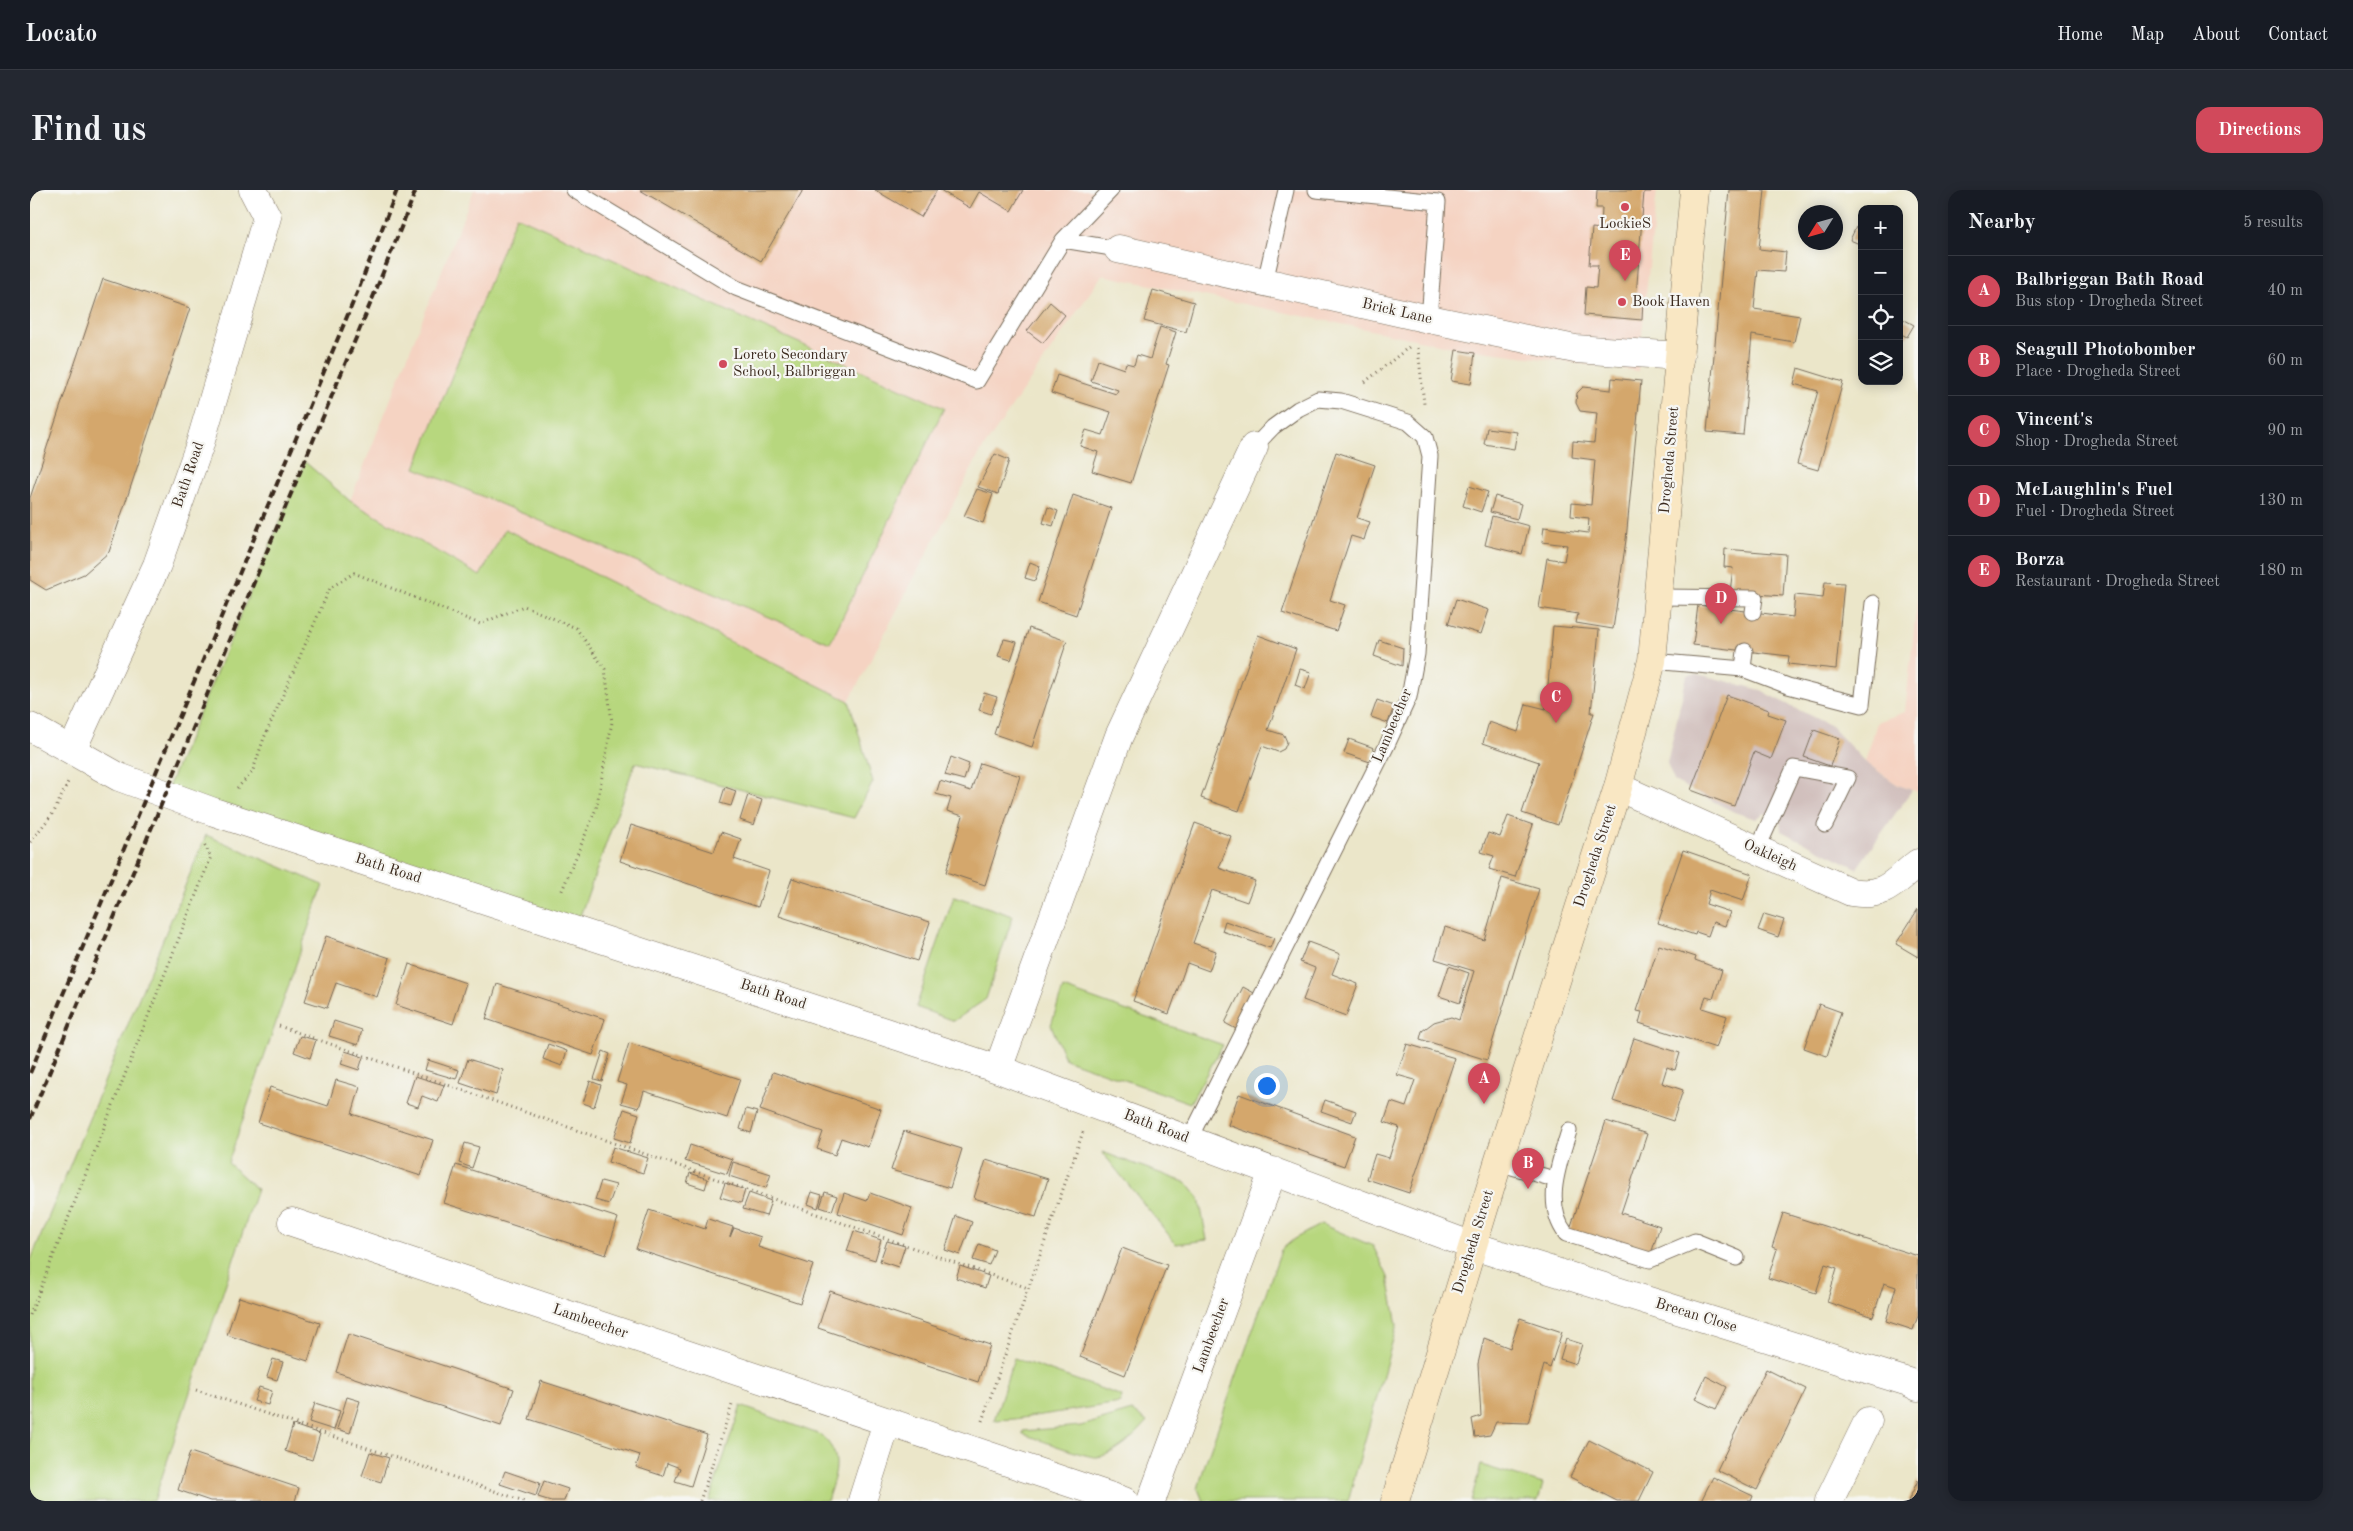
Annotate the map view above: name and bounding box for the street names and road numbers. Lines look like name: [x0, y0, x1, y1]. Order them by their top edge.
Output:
street label: Brick Lane: [1360, 297, 1434, 327]
street label: Drogheda Street: [1658, 406, 1682, 514]
street label: Bath Road: [171, 440, 207, 510]
street label: Lambeecher: [1371, 687, 1415, 765]
street label: Drogheda Street: [1572, 802, 1620, 910]
street label: Oakleigh: [1741, 838, 1799, 874]
street label: Bath Road: [353, 851, 423, 887]
street label: Bath Road: [738, 977, 808, 1013]
street label: Bath Road: [1121, 1108, 1191, 1146]
street label: Drogheda Street: [1451, 1188, 1497, 1296]
street label: Brecan Close: [1653, 1296, 1739, 1336]
street label: Lambeecher: [1192, 1297, 1232, 1375]
street label: Lambeecher: [550, 1302, 630, 1342]

